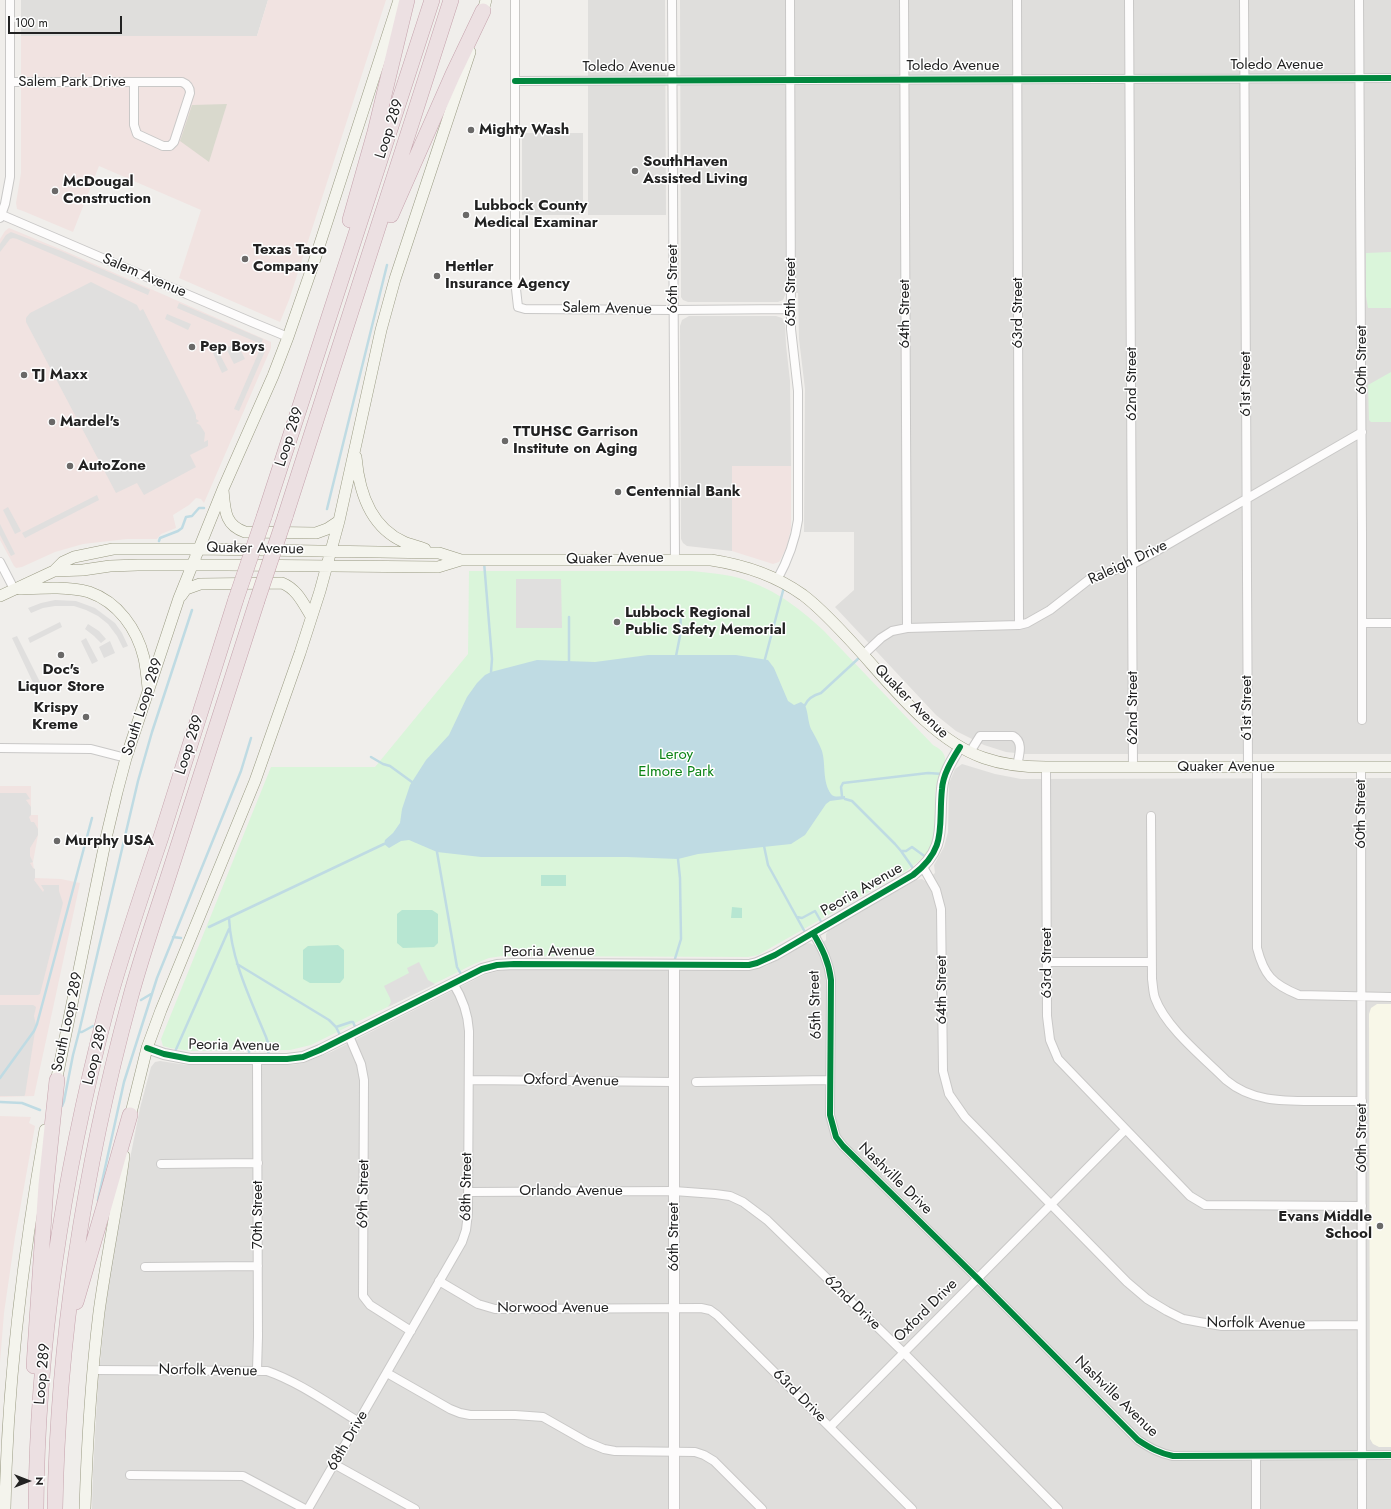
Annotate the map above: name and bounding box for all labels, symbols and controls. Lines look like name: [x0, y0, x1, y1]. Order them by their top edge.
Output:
scale bar: [10, 8, 124, 34]
text: 100 m: [15, 14, 48, 32]
street label: Toledo Avenue: [1231, 56, 1323, 74]
street label: Toledo Avenue: [907, 57, 999, 75]
street label: Toledo Avenue: [583, 58, 675, 76]
street label: Salem Park Drive: [18, 73, 126, 91]
street label: Loop 289: [372, 97, 408, 161]
place label: Mighty Wash: [479, 121, 569, 139]
marker: Mighty Wash: [466, 125, 476, 135]
place label: SouthHaven Assisted Living: [643, 153, 748, 188]
marker: SouthHaven Assisted Living: [630, 166, 640, 176]
place label: McDougal Construction: [63, 173, 151, 208]
marker: McDougal Construction: [50, 186, 60, 196]
place label: Lubbock County Medical Examinar: [474, 197, 598, 232]
marker: Lubbock County Medical Examinar: [461, 210, 471, 220]
place label: Texas Taco Company: [253, 241, 327, 276]
street label: 66th Street: [664, 244, 682, 314]
street label: Salem Avenue: [99, 250, 189, 302]
marker: Texas Taco Company: [240, 254, 250, 264]
place label: Hettler Insurance Agency: [445, 258, 570, 293]
street label: 65th Street: [782, 258, 800, 326]
marker: Hettler Insurance Agency: [432, 271, 442, 281]
street label: 63rd Street: [1009, 278, 1027, 348]
street label: 64th Street: [896, 279, 914, 349]
street label: Salem Avenue: [562, 299, 652, 319]
street label: 60th Street: [1353, 325, 1371, 395]
place label: Pep Boys: [200, 338, 264, 356]
marker: Pep Boys: [187, 342, 197, 352]
street label: 62nd Street: [1123, 347, 1141, 421]
street label: 61st Street: [1237, 351, 1255, 417]
place label: TJ Maxx: [32, 366, 88, 384]
marker: TJ Maxx: [19, 370, 29, 380]
street label: Loop 289: [272, 405, 308, 469]
place label: Mardel's: [60, 413, 119, 431]
marker: Mardel's: [47, 417, 57, 427]
place label: TTUHSC Garrison Institute on Aging: [513, 423, 638, 458]
marker: TTUHSC Garrison Institute on Aging: [500, 436, 510, 446]
place label: AutoZone: [78, 457, 146, 475]
marker: AutoZone: [65, 461, 75, 471]
place label: Centennial Bank: [626, 483, 740, 501]
marker: Centennial Bank: [613, 487, 623, 497]
street label: Raleigh Drive: [1086, 537, 1170, 589]
street label: Quaker Avenue: [206, 539, 304, 559]
street label: Quaker Avenue: [566, 549, 664, 569]
place label: Lubbock Regional Public Safety Memorial: [625, 604, 786, 639]
marker: Lubbock Regional Public Safety Memorial: [612, 617, 622, 627]
marker: Doc's Liquor Store: [56, 650, 66, 660]
street label: South Loop 289: [119, 656, 167, 758]
place label: Doc's Liquor Store: [18, 661, 104, 696]
street label: Quaker Avenue: [870, 661, 952, 743]
street label: 62nd Street: [1124, 671, 1142, 745]
street label: 61st Street: [1238, 675, 1256, 741]
place label: Krispy Kreme: [32, 699, 78, 734]
marker: Krispy Kreme: [81, 712, 91, 722]
street label: Loop 289: [172, 713, 208, 777]
park label: Leroy Elmore Park: [638, 746, 714, 781]
street label: Quaker Avenue: [1177, 758, 1275, 776]
street label: 60th Street: [1352, 779, 1370, 849]
place label: Murphy USA: [65, 832, 154, 850]
marker: Murphy USA: [52, 836, 62, 846]
street label: Peoria Avenue: [818, 859, 906, 921]
street label: 63rd Street: [1038, 928, 1056, 998]
street label: Peoria Avenue: [503, 942, 595, 962]
street label: 64th Street: [933, 955, 951, 1025]
street label: South Loop 289: [49, 970, 87, 1074]
street label: 65th Street: [806, 970, 826, 1040]
street label: Loop 289: [80, 1023, 112, 1087]
street label: Peoria Avenue: [188, 1036, 280, 1056]
street label: Oxford Avenue: [523, 1071, 619, 1091]
street label: 60th Street: [1353, 1103, 1371, 1173]
street label: Nashville Drive: [854, 1139, 936, 1219]
street label: 68th Street: [457, 1153, 477, 1221]
street label: 69th Street: [354, 1159, 374, 1229]
street label: 70th Street: [249, 1181, 267, 1249]
street label: Orlando Avenue: [519, 1182, 623, 1200]
street label: 66th Street: [665, 1202, 683, 1272]
place label: Evans Middle School: [1278, 1208, 1372, 1243]
marker: Evans Middle School: [1375, 1221, 1385, 1231]
street label: 62nd Drive: [820, 1272, 884, 1334]
street label: Oxford Drive: [891, 1276, 961, 1346]
street label: Norwood Avenue: [497, 1299, 609, 1317]
street label: Norfolk Avenue: [1206, 1314, 1306, 1334]
street label: Loop 289: [31, 1343, 55, 1405]
street label: Nashville Avenue: [1071, 1353, 1161, 1441]
street label: Norfolk Avenue: [158, 1361, 258, 1381]
street label: 63rd Drive: [768, 1365, 830, 1427]
street label: 68th Drive: [324, 1408, 372, 1474]
north arrow: [8, 1461, 48, 1501]
text: N: [32, 1477, 48, 1485]

